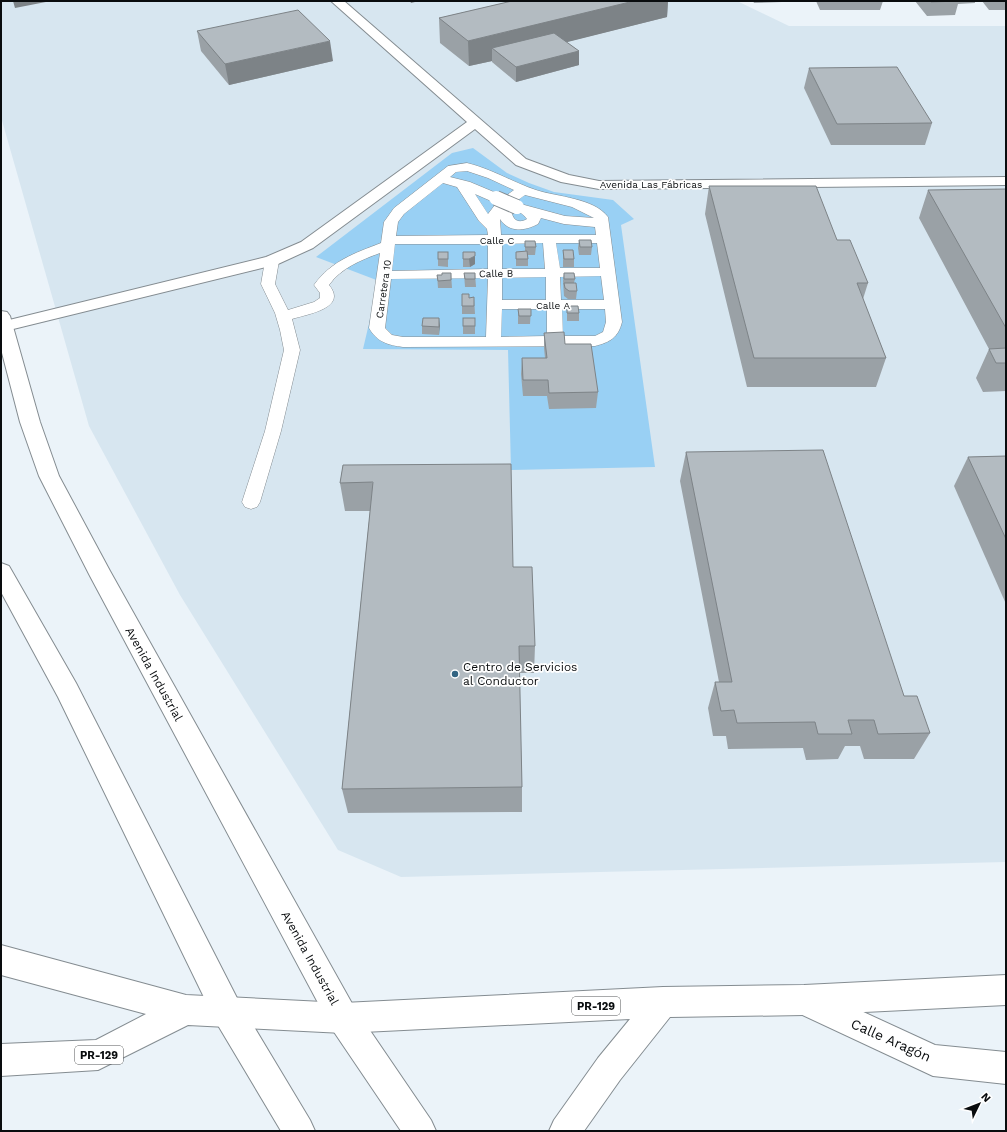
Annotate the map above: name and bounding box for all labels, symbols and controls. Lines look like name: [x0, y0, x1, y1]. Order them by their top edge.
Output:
street label: Avenida Las Fábricas: [600, 179, 702, 190]
street label: Calle C: [480, 235, 514, 246]
street label: Carretera 10: [374, 259, 393, 319]
street label: Calle B: [479, 268, 513, 279]
street label: Calle A: [536, 300, 570, 311]
street label: Avenida Industrial: [122, 625, 186, 724]
place label: Centro de Servicios al Conductor: [463, 660, 577, 688]
marker: Centro de Servicios al Conductor: [450, 669, 460, 679]
street label: Avenida Industrial: [278, 909, 342, 1008]
road number: PR-129: [572, 997, 620, 1015]
street label: Calle Aragón: [849, 1015, 933, 1065]
road number: PR-129: [75, 1046, 123, 1064]
north arrow: [959, 1084, 999, 1124]
text: N: [978, 1090, 993, 1105]

